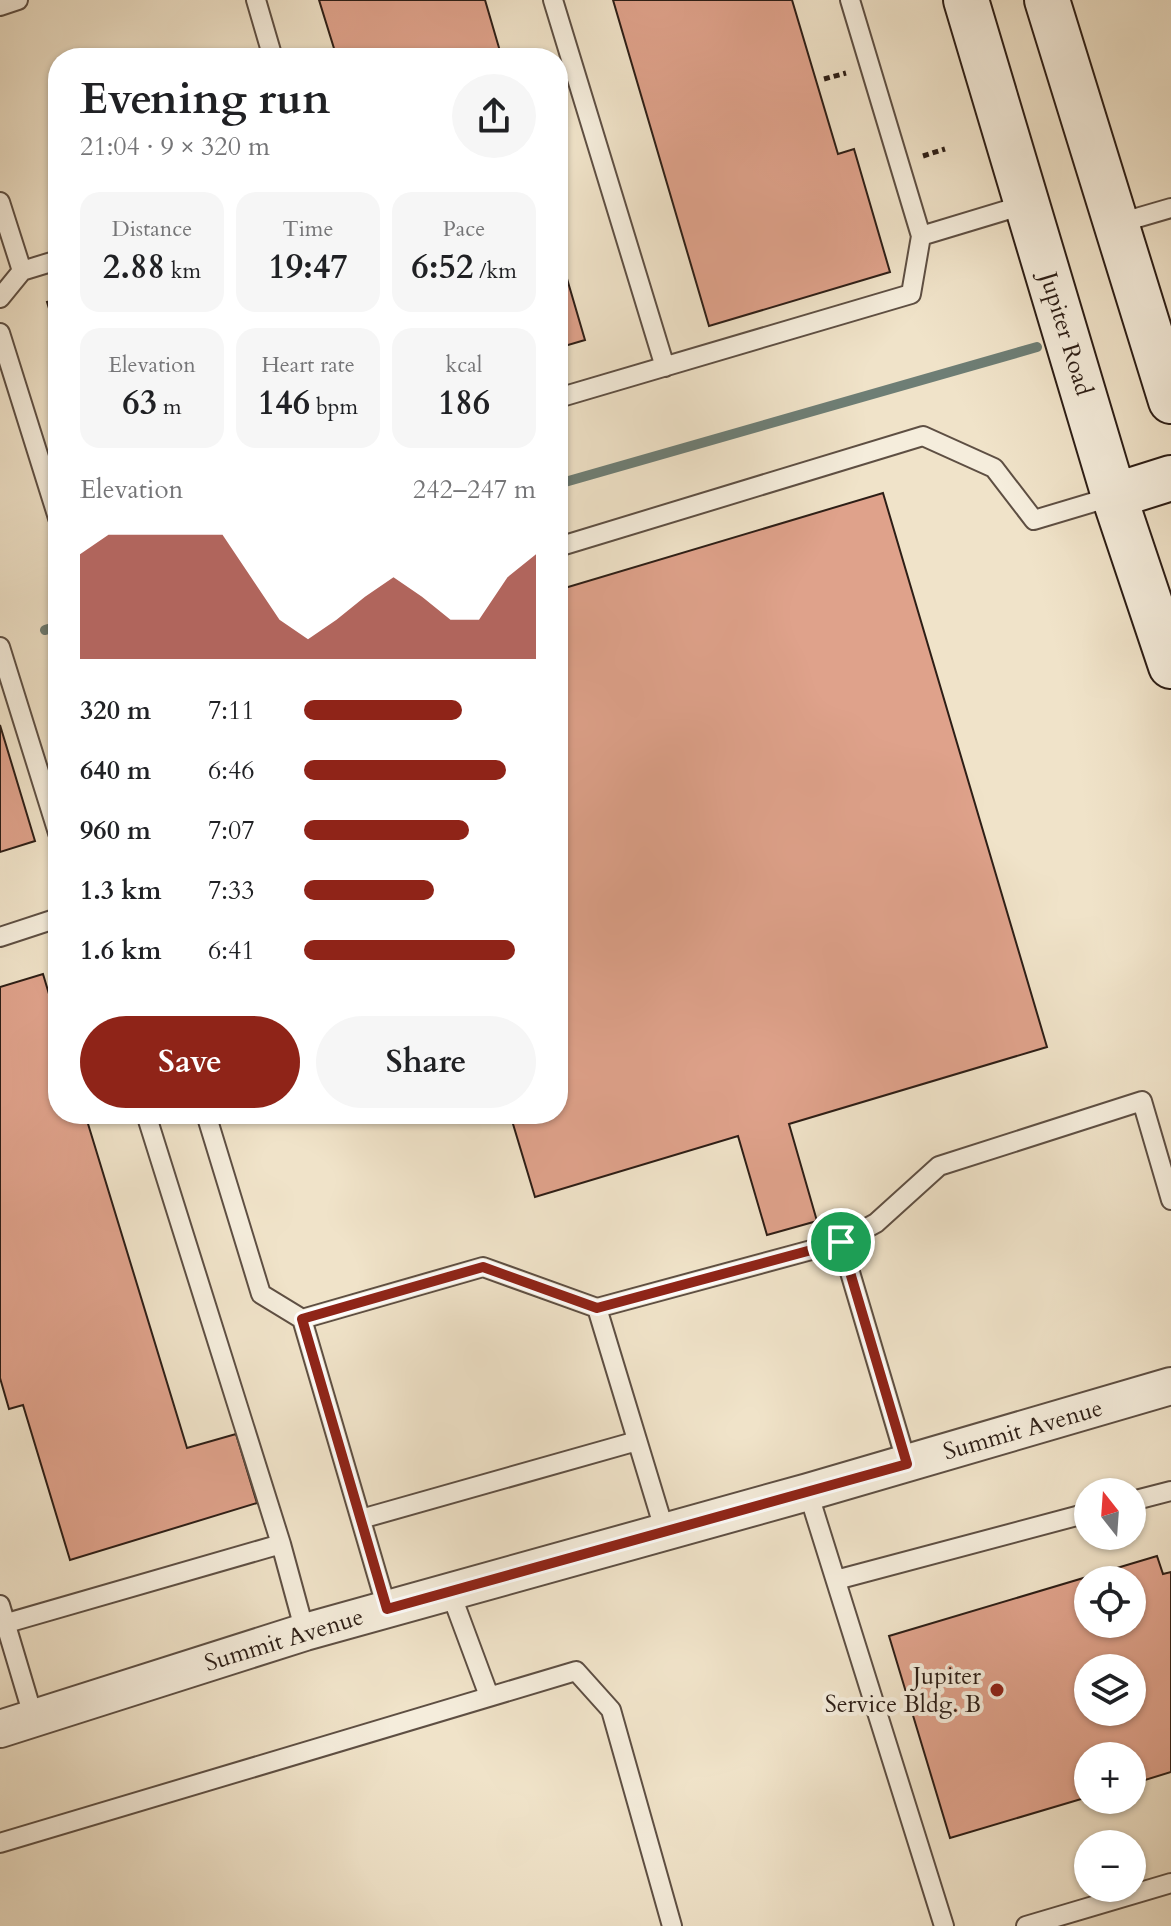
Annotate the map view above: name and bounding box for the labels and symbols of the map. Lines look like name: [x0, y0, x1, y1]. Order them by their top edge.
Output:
street label: Jupiter Road: [1031, 265, 1100, 400]
pin: [807, 1208, 875, 1276]
street label: Summit Avenue: [939, 1391, 1107, 1469]
north arrow: [1074, 1478, 1146, 1550]
street label: Summit Avenue: [201, 1600, 367, 1680]
place label: Jupiter Service Bldg. B: [825, 1660, 981, 1721]
marker: Jupiter Service Bldg. B: [988, 1681, 1006, 1699]

